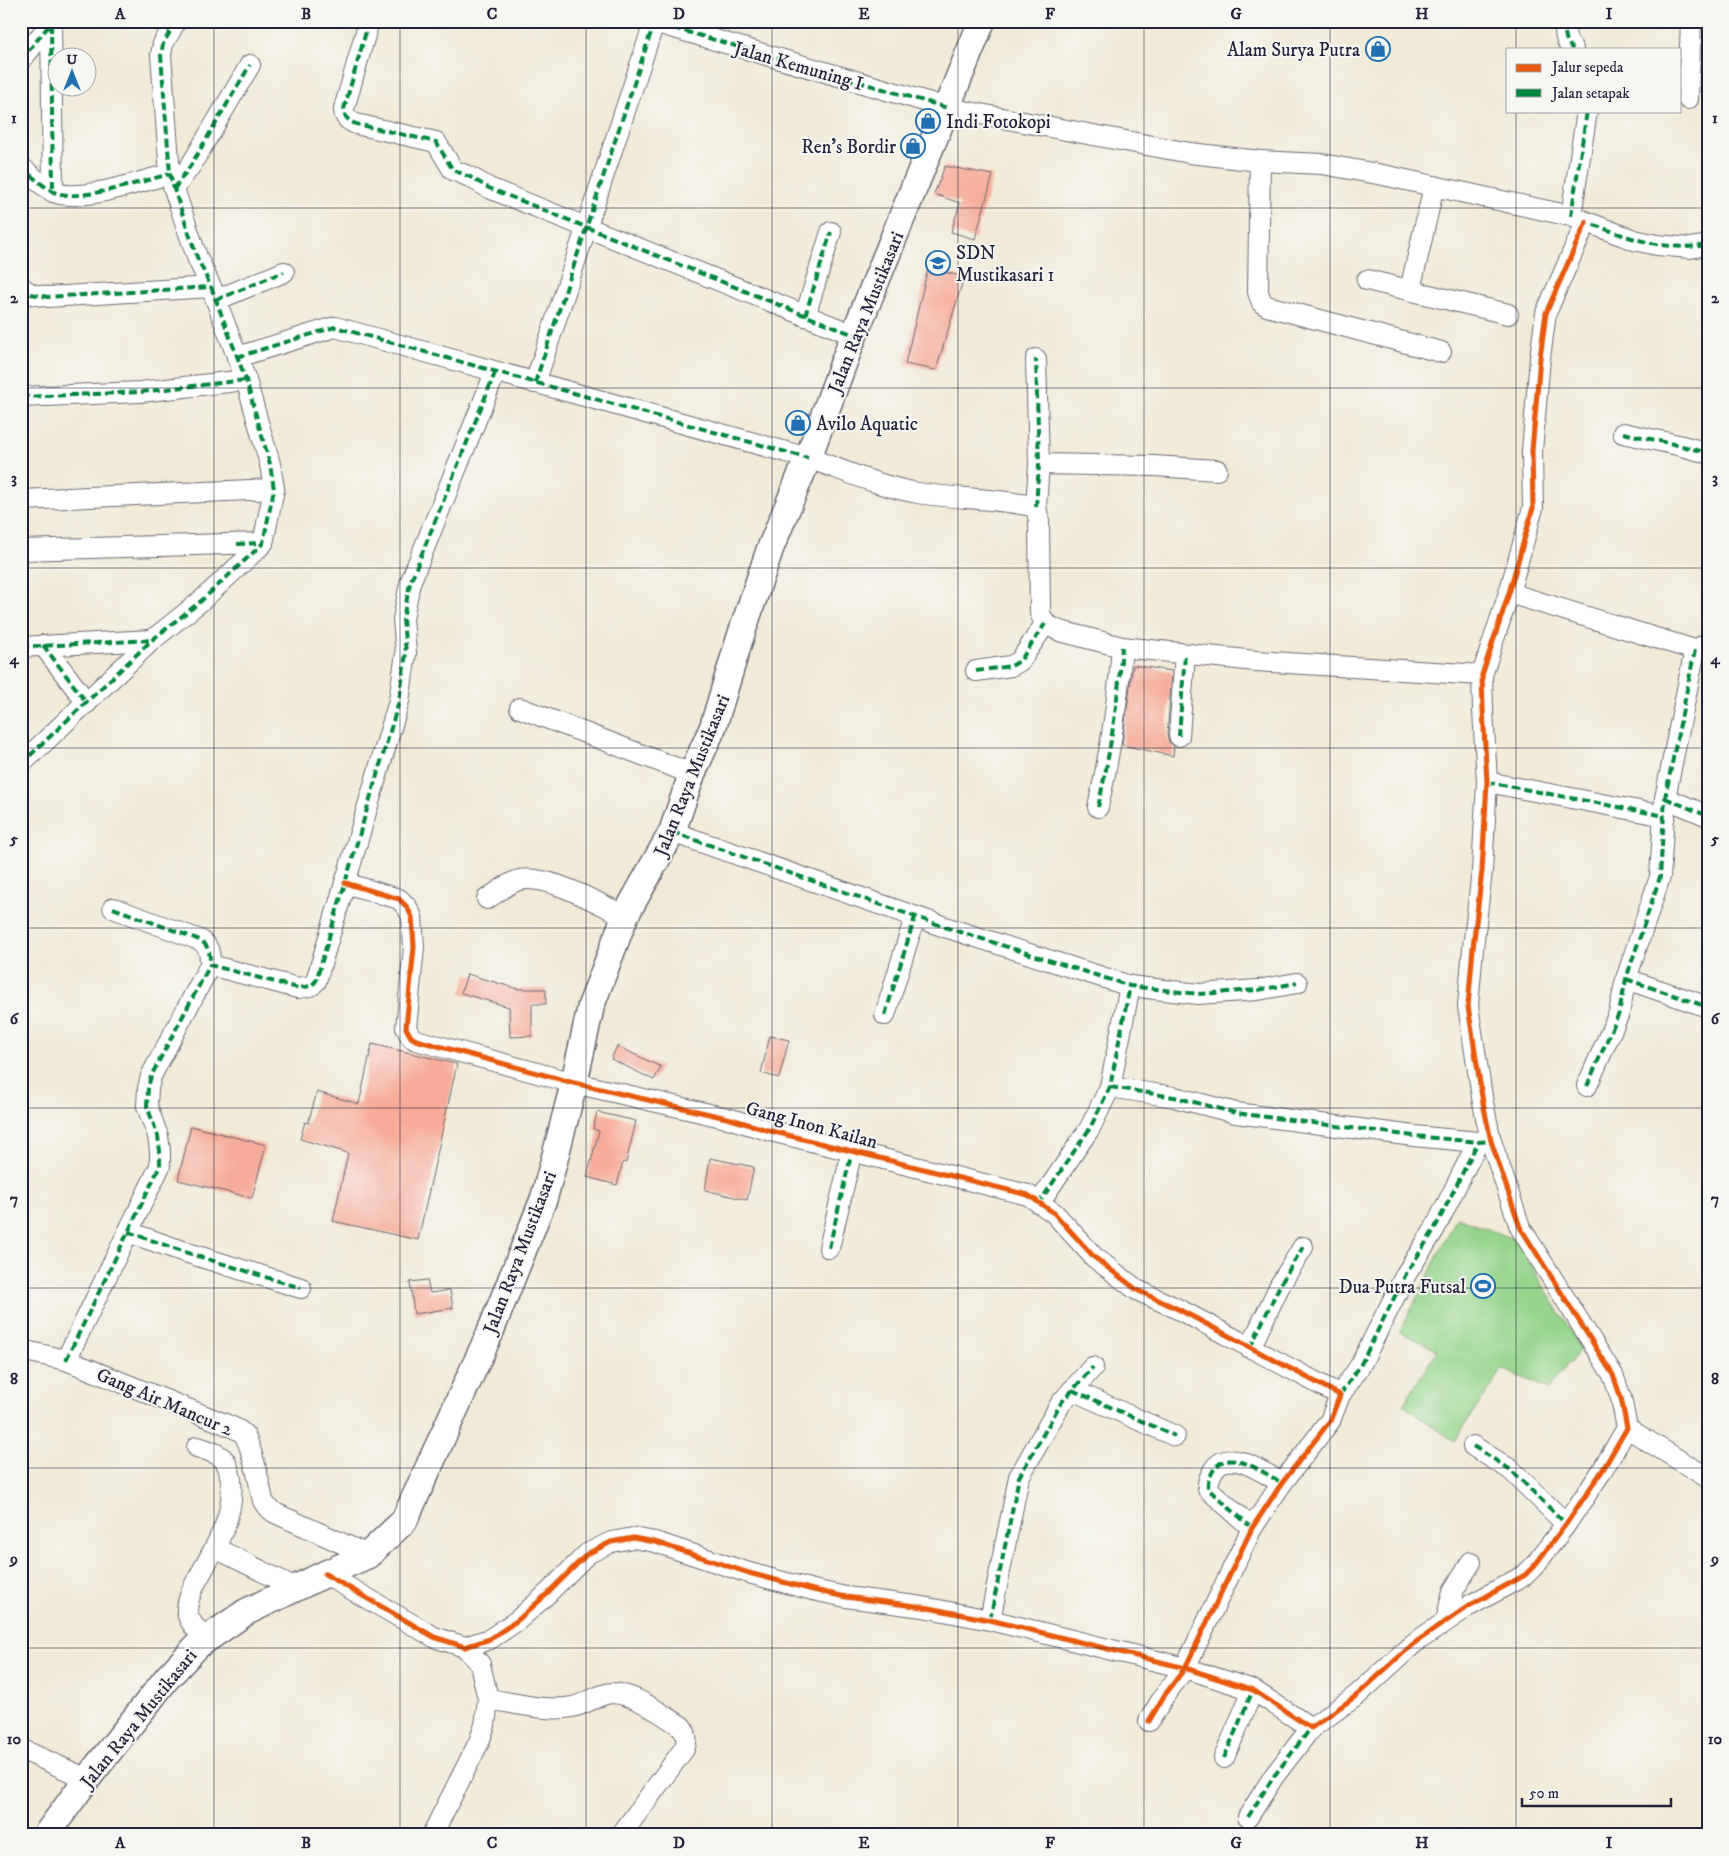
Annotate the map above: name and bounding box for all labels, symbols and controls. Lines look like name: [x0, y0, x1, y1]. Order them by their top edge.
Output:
text: A: [114, 4, 126, 24]
text: B: [301, 4, 311, 24]
text: C: [487, 4, 497, 24]
text: D: [673, 4, 685, 24]
text: E: [858, 4, 870, 24]
text: F: [1045, 4, 1055, 24]
text: G: [1230, 4, 1242, 24]
text: H: [1415, 4, 1429, 24]
text: I: [1606, 4, 1613, 24]
street label: Jalan Kemuning I: [729, 36, 866, 96]
shop icon: Alam Surya Putra: [1365, 36, 1391, 62]
place label: Alam Surya Putra: [1227, 39, 1360, 62]
north arrow: [48, 48, 98, 98]
legend: [1506, 48, 1682, 112]
text: U: [67, 51, 78, 69]
text: Jalur sepeda: [1550, 58, 1624, 77]
text: Jalan setapak: [1550, 84, 1630, 103]
text: 1: [11, 108, 17, 128]
shop icon: Indi Fotokopi: [915, 108, 941, 134]
text: 1: [1712, 108, 1718, 128]
place label: Indi Fotokopi: [946, 111, 1051, 134]
shop icon: Ren's Bordir: [900, 133, 926, 159]
place label: Ren's Bordir: [801, 136, 896, 159]
street label: Jalan Raya Mustikasari: [823, 228, 909, 399]
place label: SDN Mustikasari 1: [956, 242, 1055, 287]
school or university icon: SDN Mustikasari 1: [925, 250, 951, 276]
text: 2: [10, 288, 19, 308]
text: 2: [1711, 288, 1720, 308]
shop icon: Avilo Aquatic: [785, 410, 811, 436]
place label: Avilo Aquatic: [816, 413, 918, 437]
text: 3: [11, 468, 17, 488]
text: 3: [1712, 468, 1718, 488]
text: 4: [8, 649, 19, 669]
text: 4: [1709, 649, 1720, 669]
street label: Jalan Raya Mustikasari: [649, 691, 735, 862]
text: 5: [9, 829, 18, 849]
text: 5: [1710, 829, 1719, 849]
text: 6: [10, 1009, 20, 1029]
text: 6: [1711, 1009, 1721, 1029]
street label: Gang Inon Kailan: [743, 1097, 880, 1154]
street label: Jalan Raya Mustikasari: [478, 1168, 562, 1339]
text: 7: [10, 1189, 18, 1209]
text: 7: [1711, 1189, 1719, 1209]
sports icon: Dua Putra Futsal: [1470, 1273, 1496, 1299]
place label: Dua Putra Futsal: [1339, 1276, 1466, 1299]
street label: Gang Air Mancur 2: [93, 1363, 237, 1442]
text: 8: [10, 1369, 18, 1389]
text: 8: [1711, 1369, 1719, 1389]
text: 9: [9, 1549, 18, 1569]
text: 9: [1710, 1549, 1719, 1569]
street label: Jalan Raya Mustikasari: [75, 1645, 202, 1795]
text: 10: [7, 1729, 22, 1749]
text: 10: [1708, 1729, 1723, 1749]
scale bar: [1522, 1776, 1670, 1808]
text: 50 m: [1529, 1784, 1559, 1803]
text: A: [114, 1833, 126, 1853]
text: B: [301, 1833, 311, 1853]
text: C: [487, 1833, 497, 1853]
text: D: [673, 1833, 685, 1853]
text: E: [858, 1833, 870, 1853]
text: F: [1045, 1833, 1055, 1853]
text: G: [1230, 1833, 1242, 1853]
text: H: [1415, 1833, 1429, 1853]
text: I: [1606, 1833, 1613, 1853]

